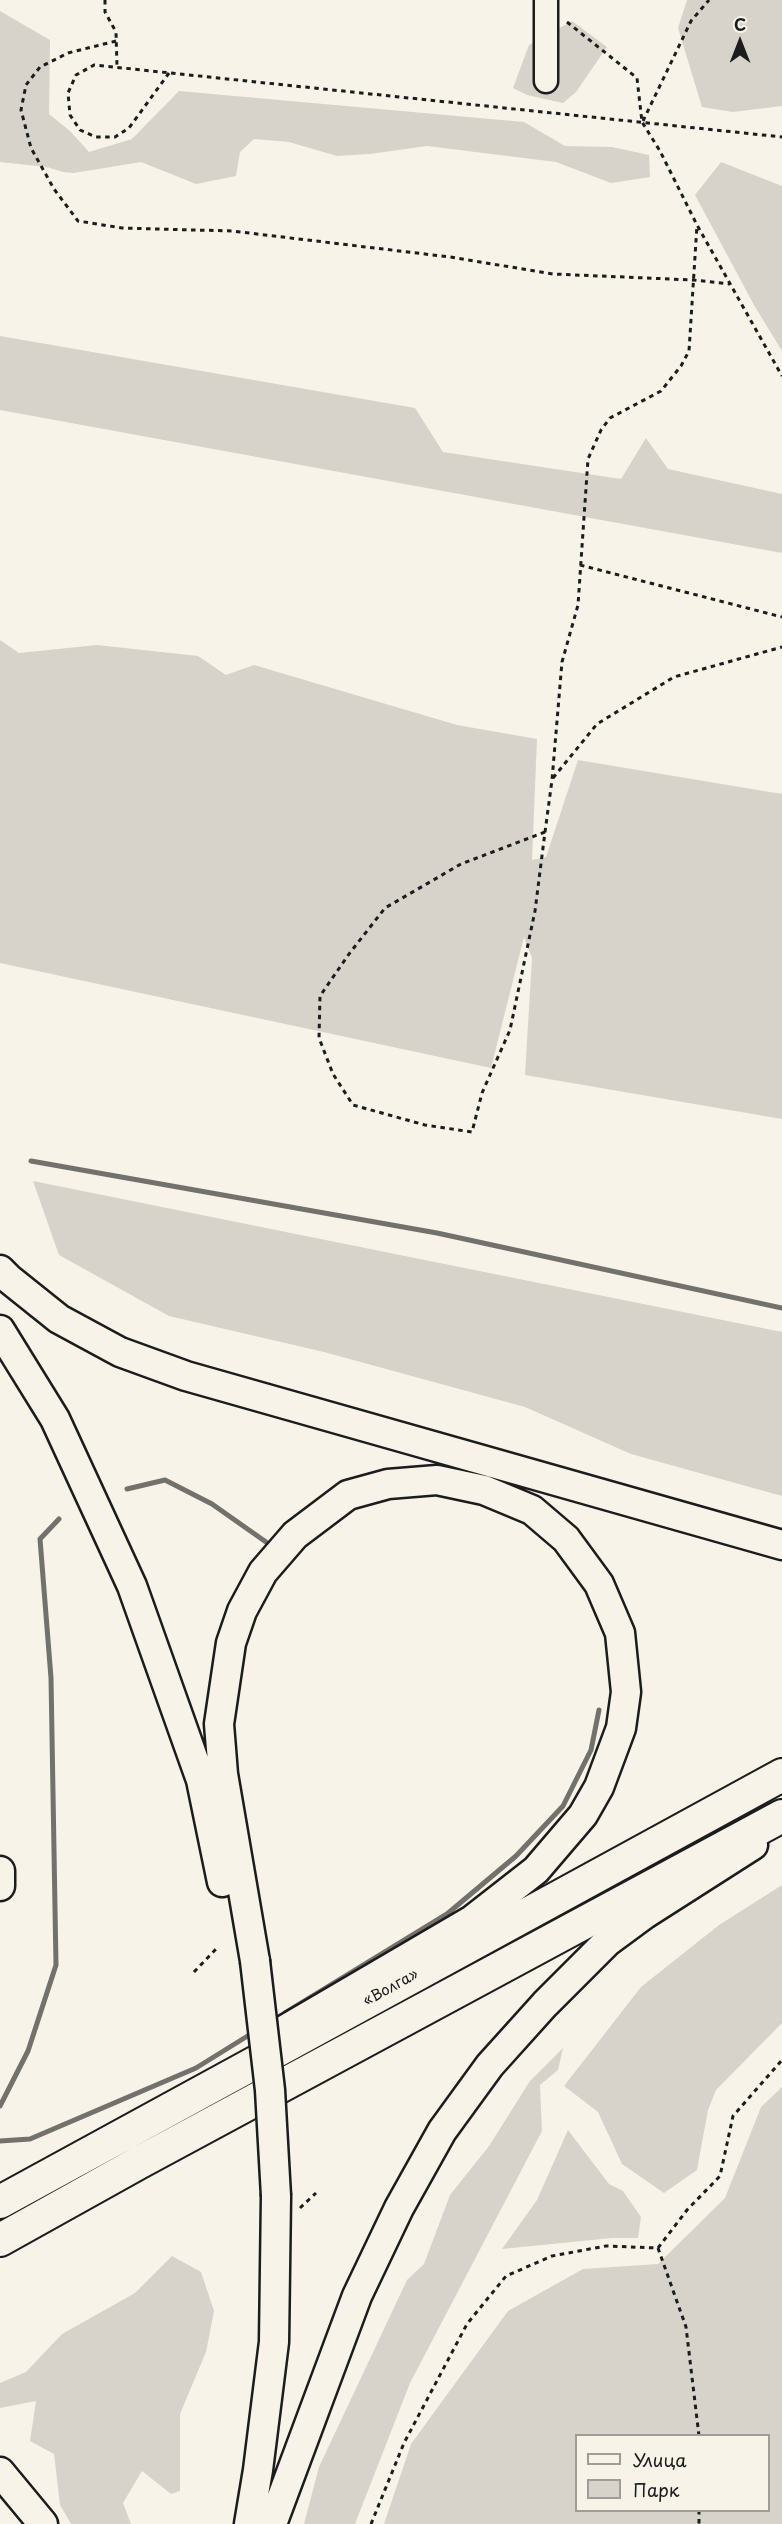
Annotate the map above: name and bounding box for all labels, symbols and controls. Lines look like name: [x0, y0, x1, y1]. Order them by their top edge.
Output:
north arrow: [710, 12, 770, 72]
text: С: [734, 12, 746, 36]
street label: «Волга»: [360, 1966, 422, 2010]
legend: [575, 2434, 770, 2512]
text: Улица: [633, 2446, 687, 2473]
text: Парк: [633, 2476, 679, 2503]

